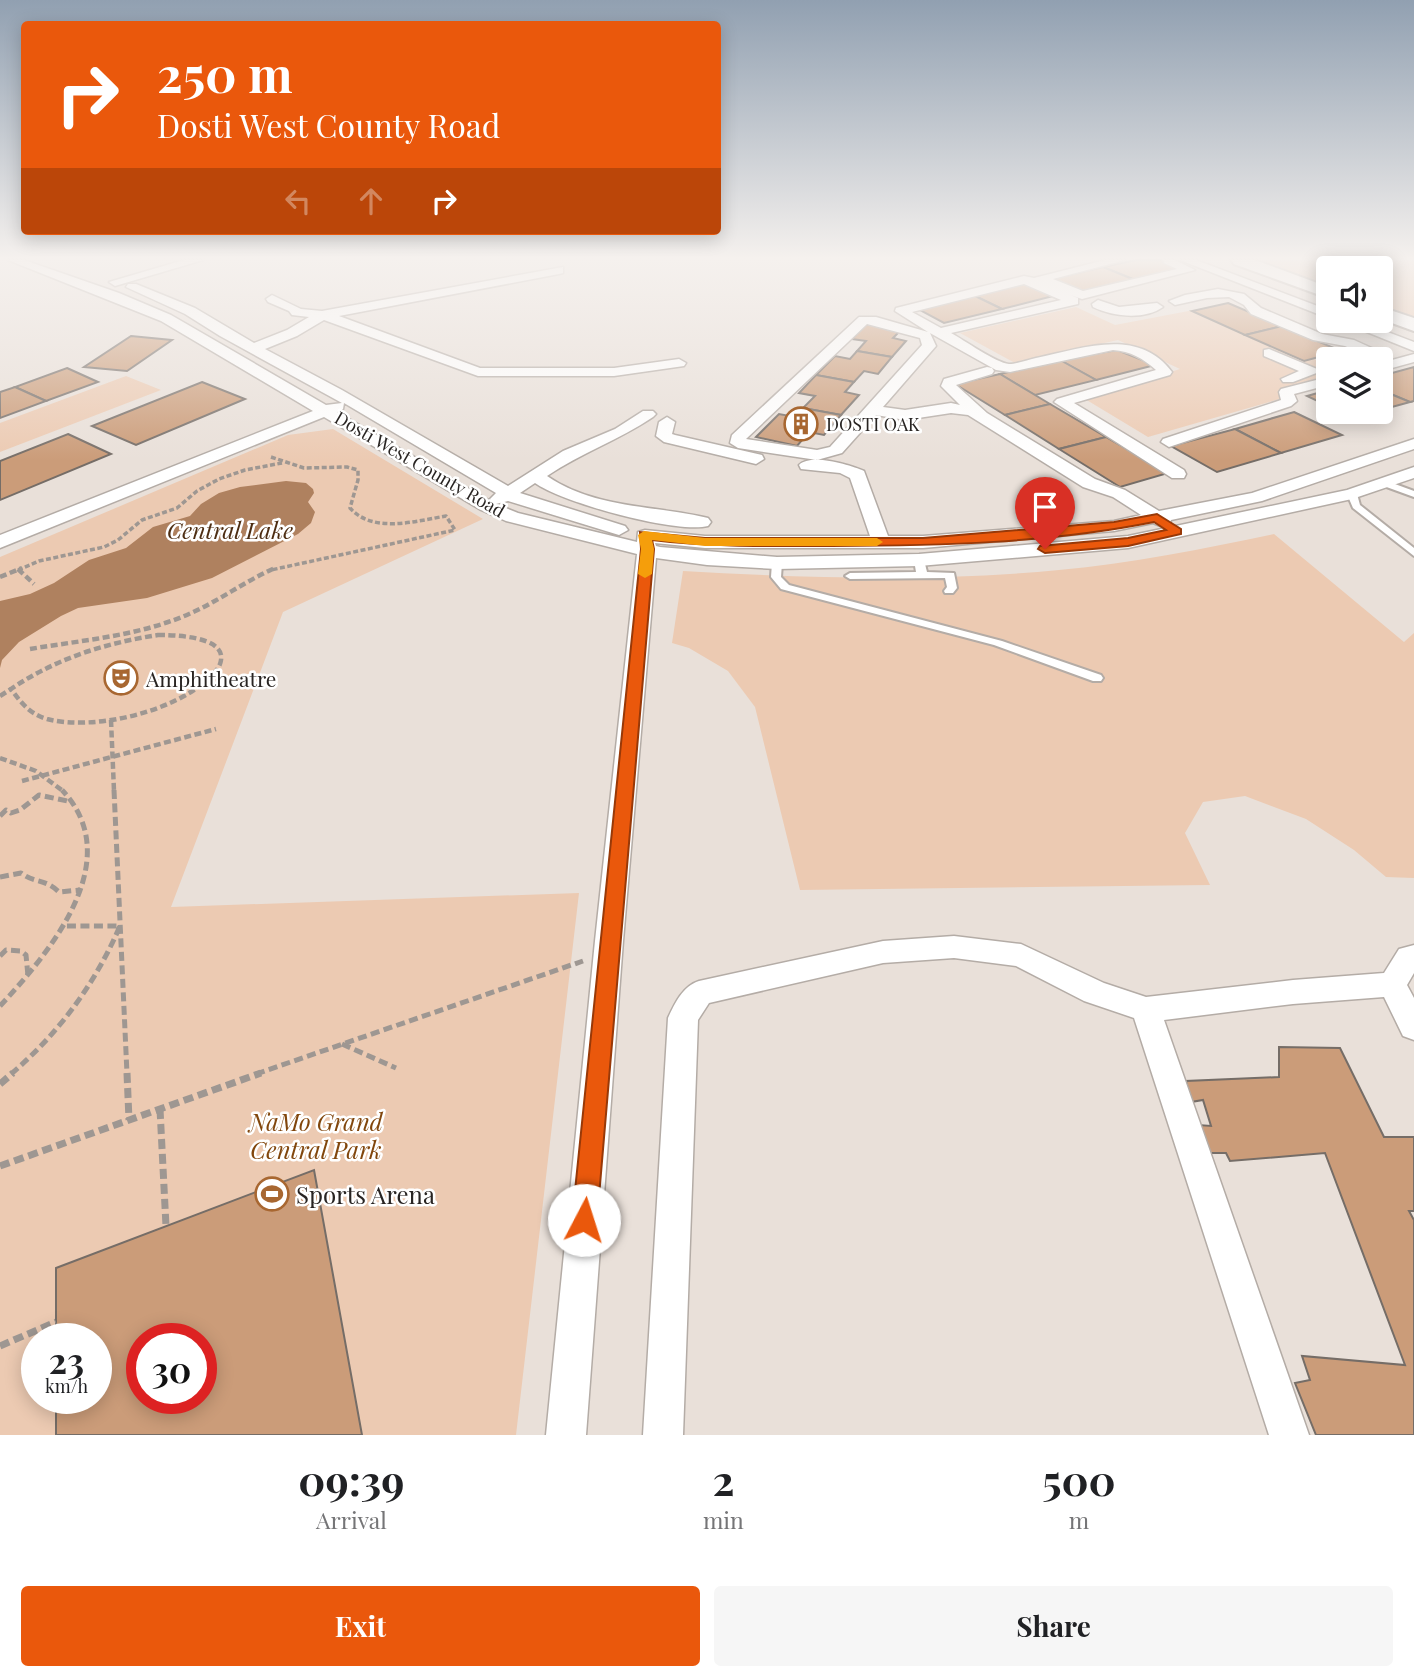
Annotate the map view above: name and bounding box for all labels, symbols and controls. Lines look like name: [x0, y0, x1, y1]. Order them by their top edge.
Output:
text: 250 m: [157, 40, 293, 105]
icon: right: [42, 49, 133, 140]
text: Dosti West County Road: [157, 103, 500, 146]
icon: left: [279, 182, 317, 220]
icon: ahead: [352, 182, 390, 220]
icon: right: [425, 182, 463, 220]
map controls: [1316, 256, 1393, 424]
button: sound: [1316, 256, 1393, 333]
button: layers: [1316, 347, 1393, 424]
street label: Dosti West County Road: [330, 405, 510, 523]
building icon: DOSTI OAK: [782, 405, 820, 443]
place label: DOSTI OAK: [826, 412, 920, 436]
pin: [1015, 477, 1075, 549]
icon: arrive: [1026, 488, 1064, 526]
water label: Central Lake: [167, 514, 293, 545]
theatre icon: Amphitheatre: [102, 659, 140, 697]
place label: Amphitheatre: [145, 664, 276, 692]
park label: NaMo Grand Central Park: [247, 1105, 384, 1165]
sports icon: Sports Arena: [253, 1175, 291, 1213]
place label: Sports Arena: [296, 1178, 435, 1210]
position arrow: [547, 1183, 621, 1257]
speed limit sign: 30: [126, 1323, 217, 1414]
text: 23: [49, 1336, 84, 1383]
text: km/h: [45, 1374, 88, 1398]
text: 09:39: [298, 1451, 405, 1507]
text: 2: [712, 1451, 734, 1507]
text: 500: [1042, 1451, 1116, 1507]
text: Arrival: [316, 1504, 387, 1535]
text: min: [703, 1504, 744, 1535]
text: m: [1069, 1504, 1089, 1535]
button: Exit: [21, 1586, 700, 1666]
button: Share: [714, 1586, 1393, 1666]

